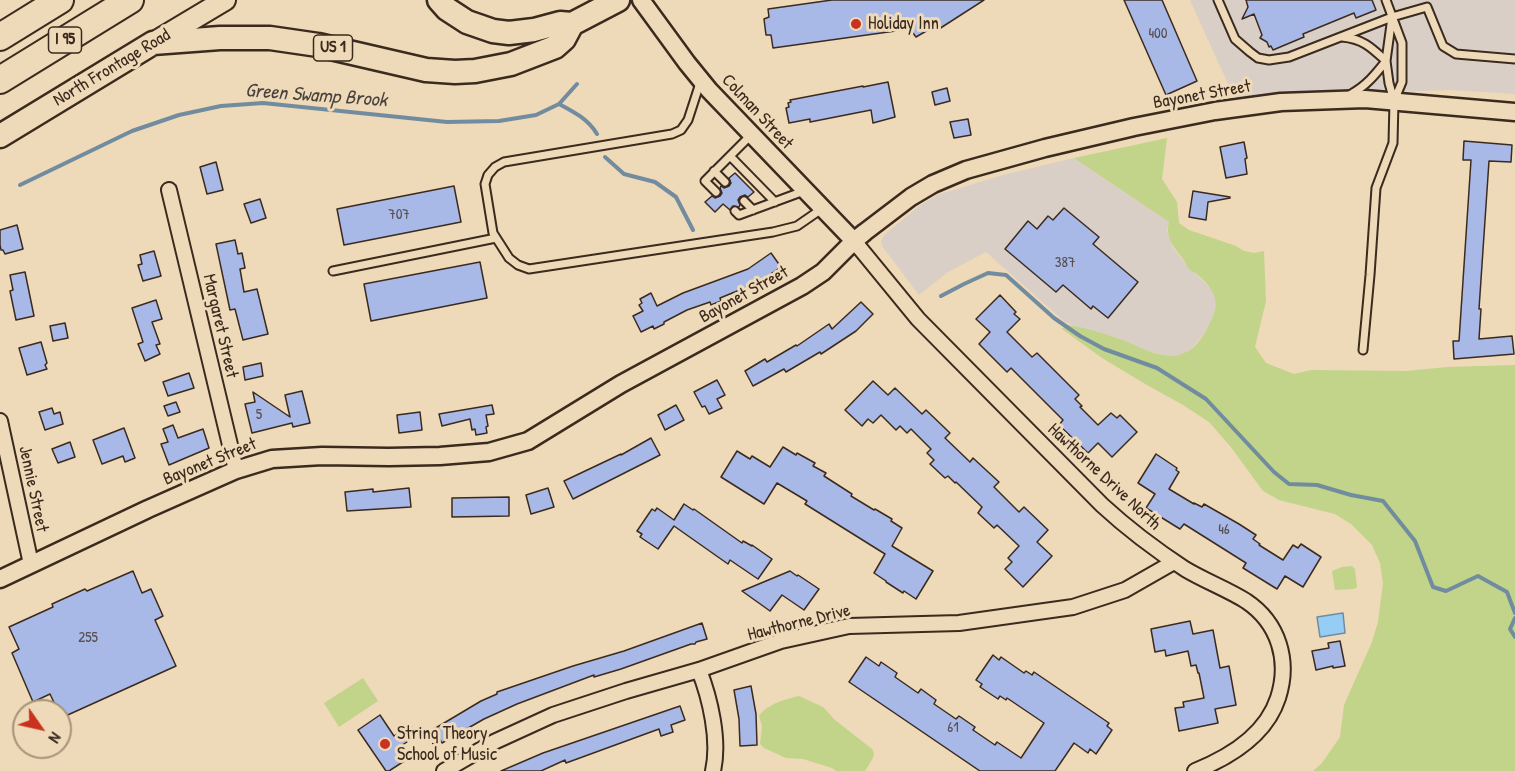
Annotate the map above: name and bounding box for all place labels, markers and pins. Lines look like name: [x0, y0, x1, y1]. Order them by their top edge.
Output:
place label: Holiday Inn: [868, 13, 939, 35]
marker: Holiday Inn: [849, 17, 863, 31]
place label: String Theory School of Music: [397, 723, 497, 766]
marker: String Theory School of Music: [378, 737, 392, 751]

